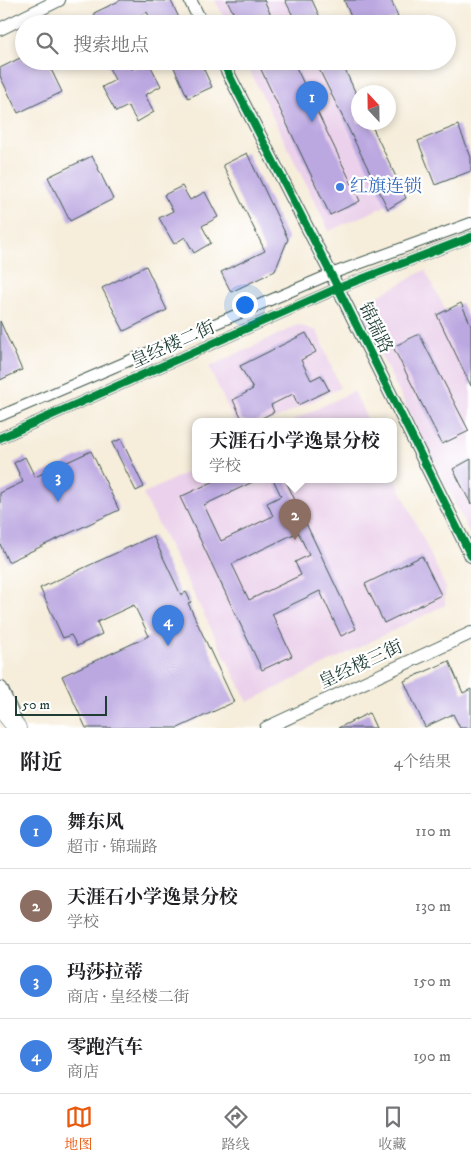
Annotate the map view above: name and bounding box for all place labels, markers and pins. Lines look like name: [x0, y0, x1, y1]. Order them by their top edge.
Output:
pin: 1: [296, 81, 328, 122]
place label: 红旗连锁: [350, 176, 422, 198]
marker: 红旗连锁: [334, 181, 346, 193]
pin: 3: [42, 461, 74, 502]
pin: 2: [279, 499, 311, 540]
pin: 4: [152, 605, 184, 646]

